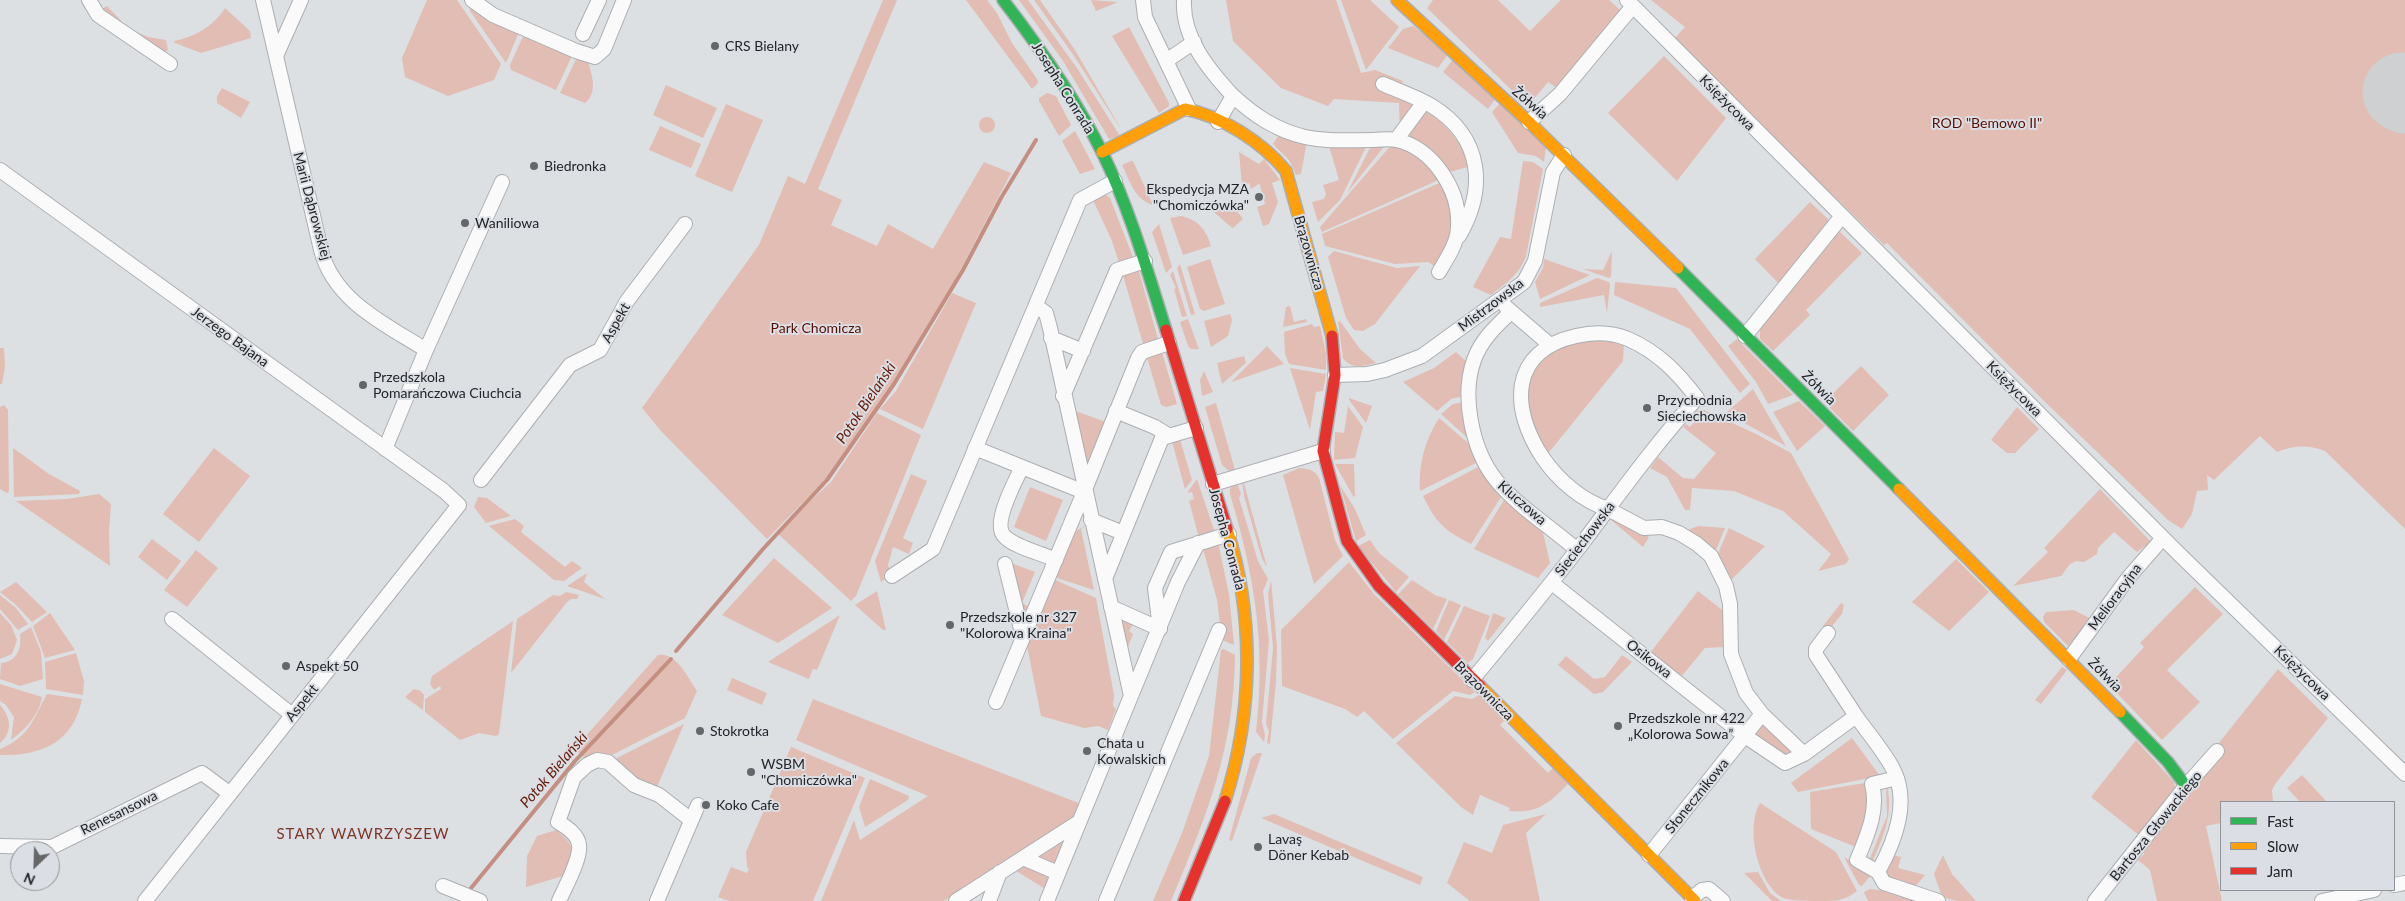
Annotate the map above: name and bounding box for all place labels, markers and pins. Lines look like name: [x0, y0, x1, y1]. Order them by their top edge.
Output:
place label: CRS Bielany: [725, 38, 799, 54]
marker: CRS Bielany: [709, 40, 721, 52]
place label: Biedronka: [544, 158, 606, 174]
marker: Biedronka: [528, 160, 540, 172]
place label: Ekspedycja MZA "Chomiczówka": [1146, 181, 1249, 213]
marker: Ekspedycja MZA "Chomiczówka": [1253, 191, 1265, 203]
place label: Waniliowa: [475, 215, 539, 231]
marker: Waniliowa: [459, 217, 471, 229]
place label: Przedszkola Pomarańczowa Ciuchcia: [373, 369, 521, 402]
marker: Przedszkola Pomarańczowa Ciuchcia: [357, 379, 369, 391]
place label: Przychodnia Sieciechowska: [1657, 392, 1746, 424]
marker: Przychodnia Sieciechowska: [1641, 402, 1653, 414]
place label: Przedszkole nr 327 "Kolorowa Kraina": [960, 609, 1077, 642]
marker: Przedszkole nr 327 "Kolorowa Kraina": [944, 619, 956, 631]
place label: Aspekt 50: [296, 658, 359, 674]
marker: Aspekt 50: [280, 660, 292, 672]
place label: Przedszkole nr 422 „Kolorowa Sowa”: [1628, 710, 1745, 742]
marker: Przedszkole nr 422 „Kolorowa Sowa”: [1612, 720, 1624, 732]
place label: Stokrotka: [710, 723, 769, 739]
marker: Stokrotka: [694, 725, 706, 737]
place label: Chata u Kowalskich: [1097, 735, 1166, 768]
marker: Chata u Kowalskich: [1081, 745, 1093, 757]
place label: WSBM "Chomiczówka": [761, 756, 857, 789]
marker: WSBM "Chomiczówka": [745, 766, 757, 778]
place label: Koko Cafe: [716, 797, 779, 813]
marker: Koko Cafe: [700, 799, 712, 811]
place label: Lavaş Döner Kebab: [1268, 831, 1349, 864]
marker: Lavaş Döner Kebab: [1252, 841, 1264, 853]

